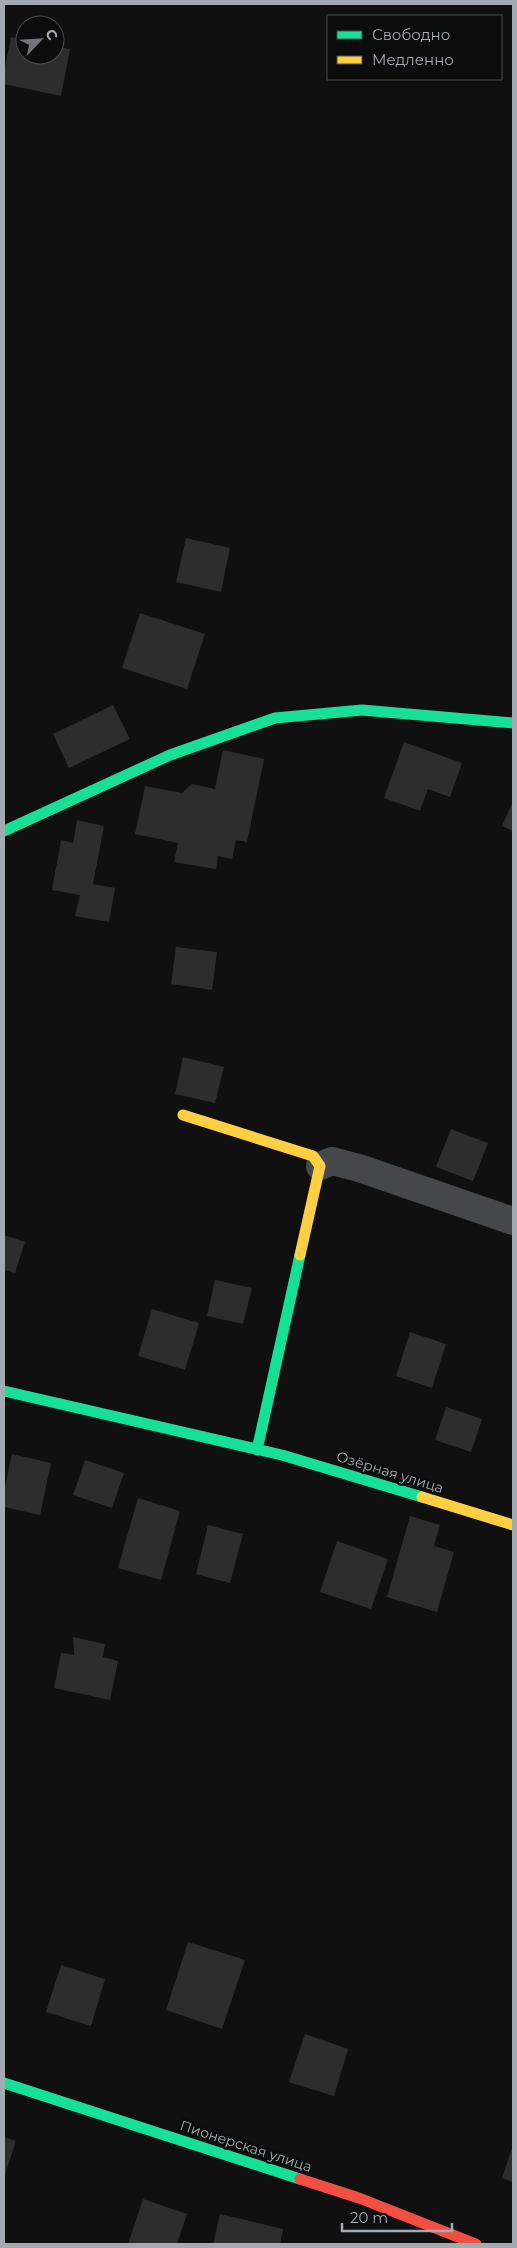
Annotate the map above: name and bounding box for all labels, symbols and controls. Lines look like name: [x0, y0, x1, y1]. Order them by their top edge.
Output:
north arrow: [15, 15, 65, 65]
legend: [327, 15, 502, 80]
text: Свободно: [372, 25, 450, 44]
text: С: [41, 26, 62, 43]
text: Медленно: [372, 50, 454, 69]
street label: Озёрная улица: [334, 1447, 446, 1497]
street label: Пионерская улица: [178, 2116, 314, 2176]
scale bar: [342, 2200, 452, 2232]
text: 20 m: [350, 2208, 388, 2227]

